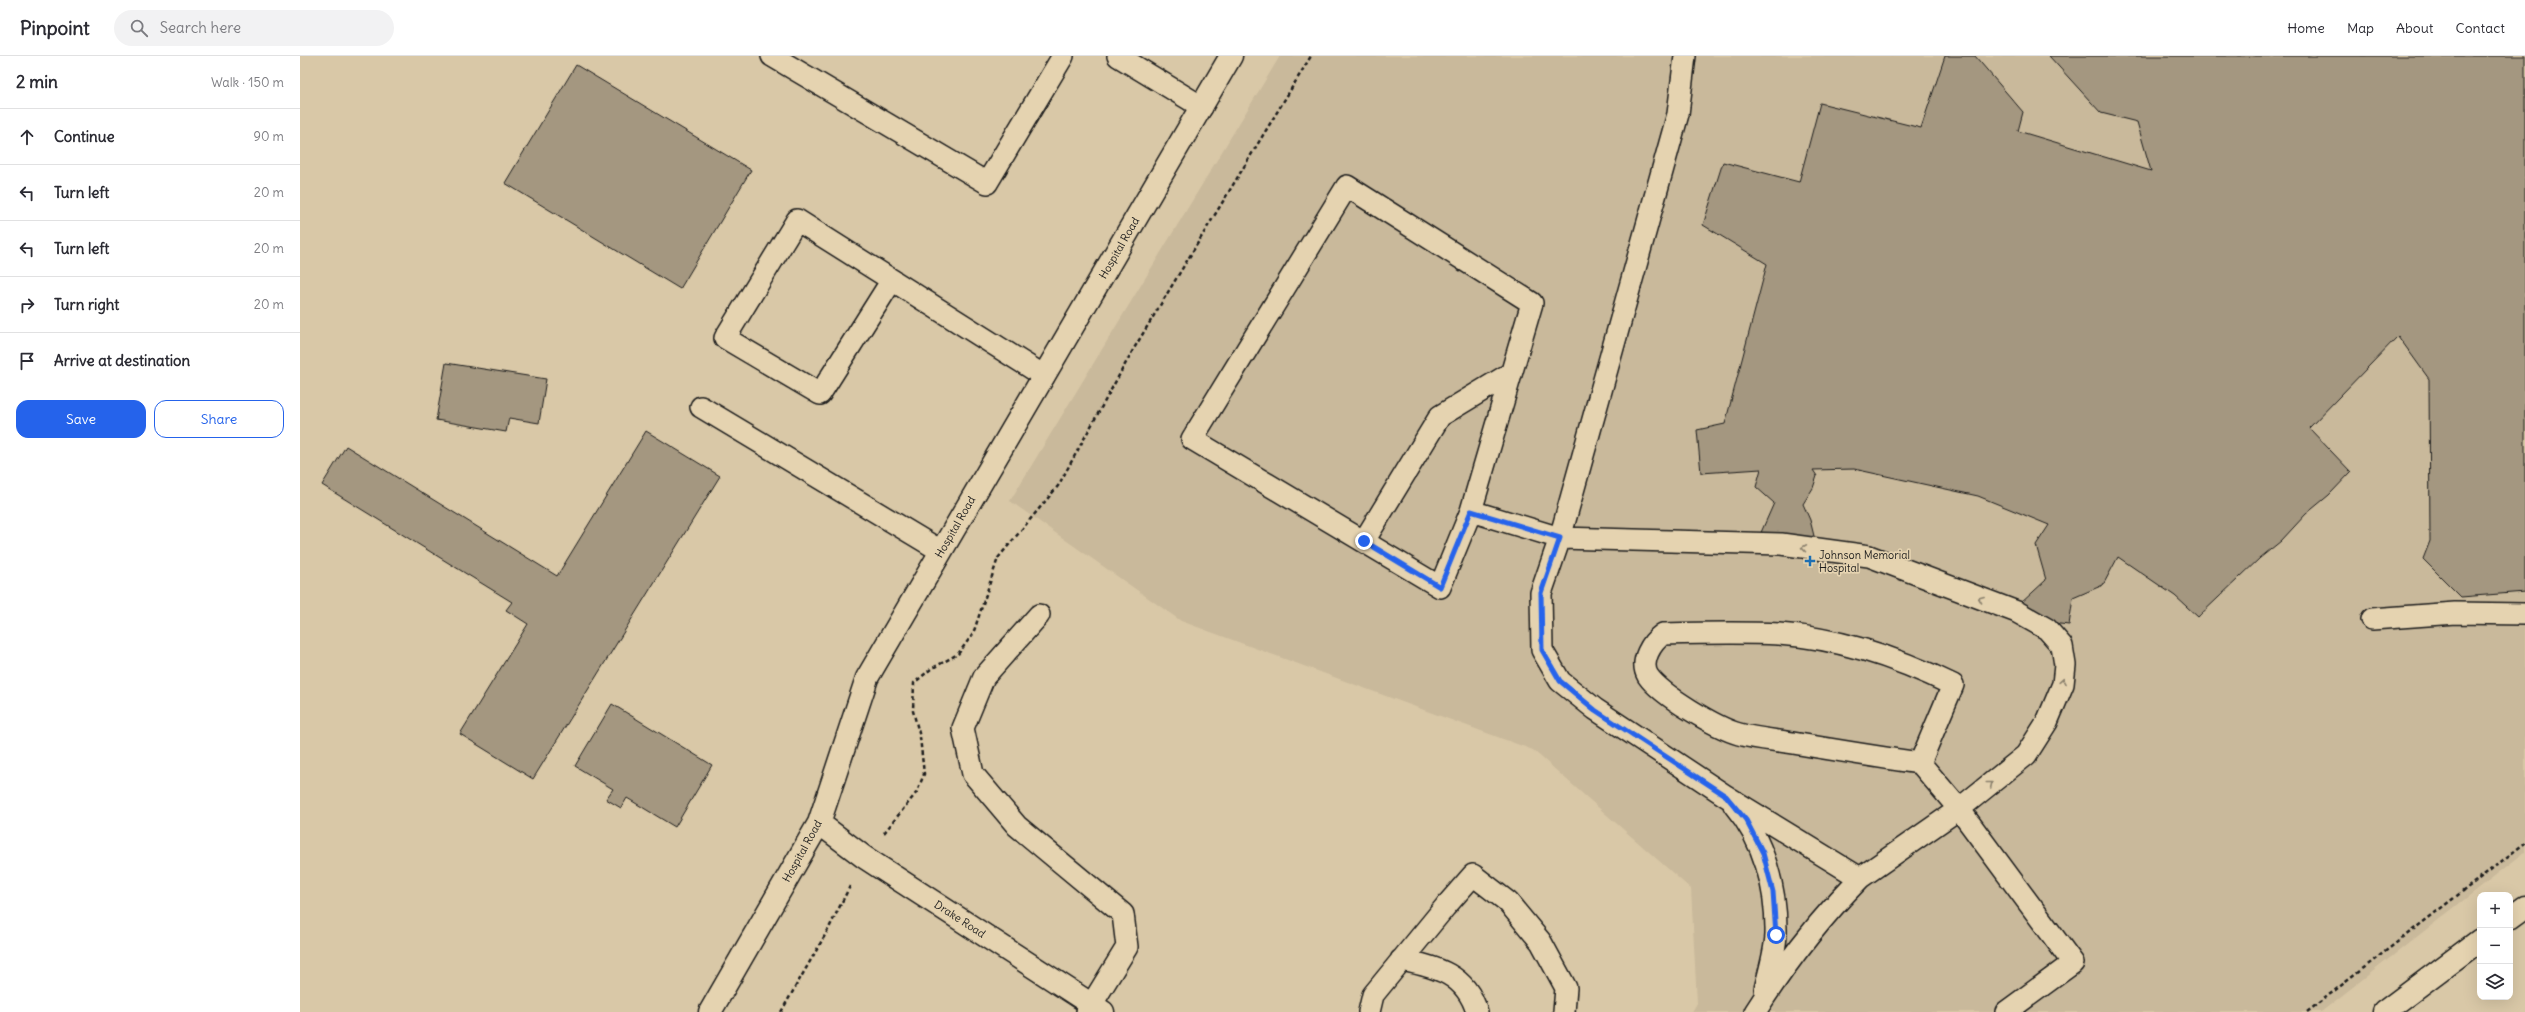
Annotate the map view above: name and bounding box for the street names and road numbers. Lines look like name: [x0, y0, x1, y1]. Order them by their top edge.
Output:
street label: Hospital Road: [1096, 214, 1142, 281]
street label: Hospital Road: [932, 493, 978, 560]
street label: Hospital Road: [779, 817, 825, 884]
street label: Drake Road: [932, 897, 989, 941]

